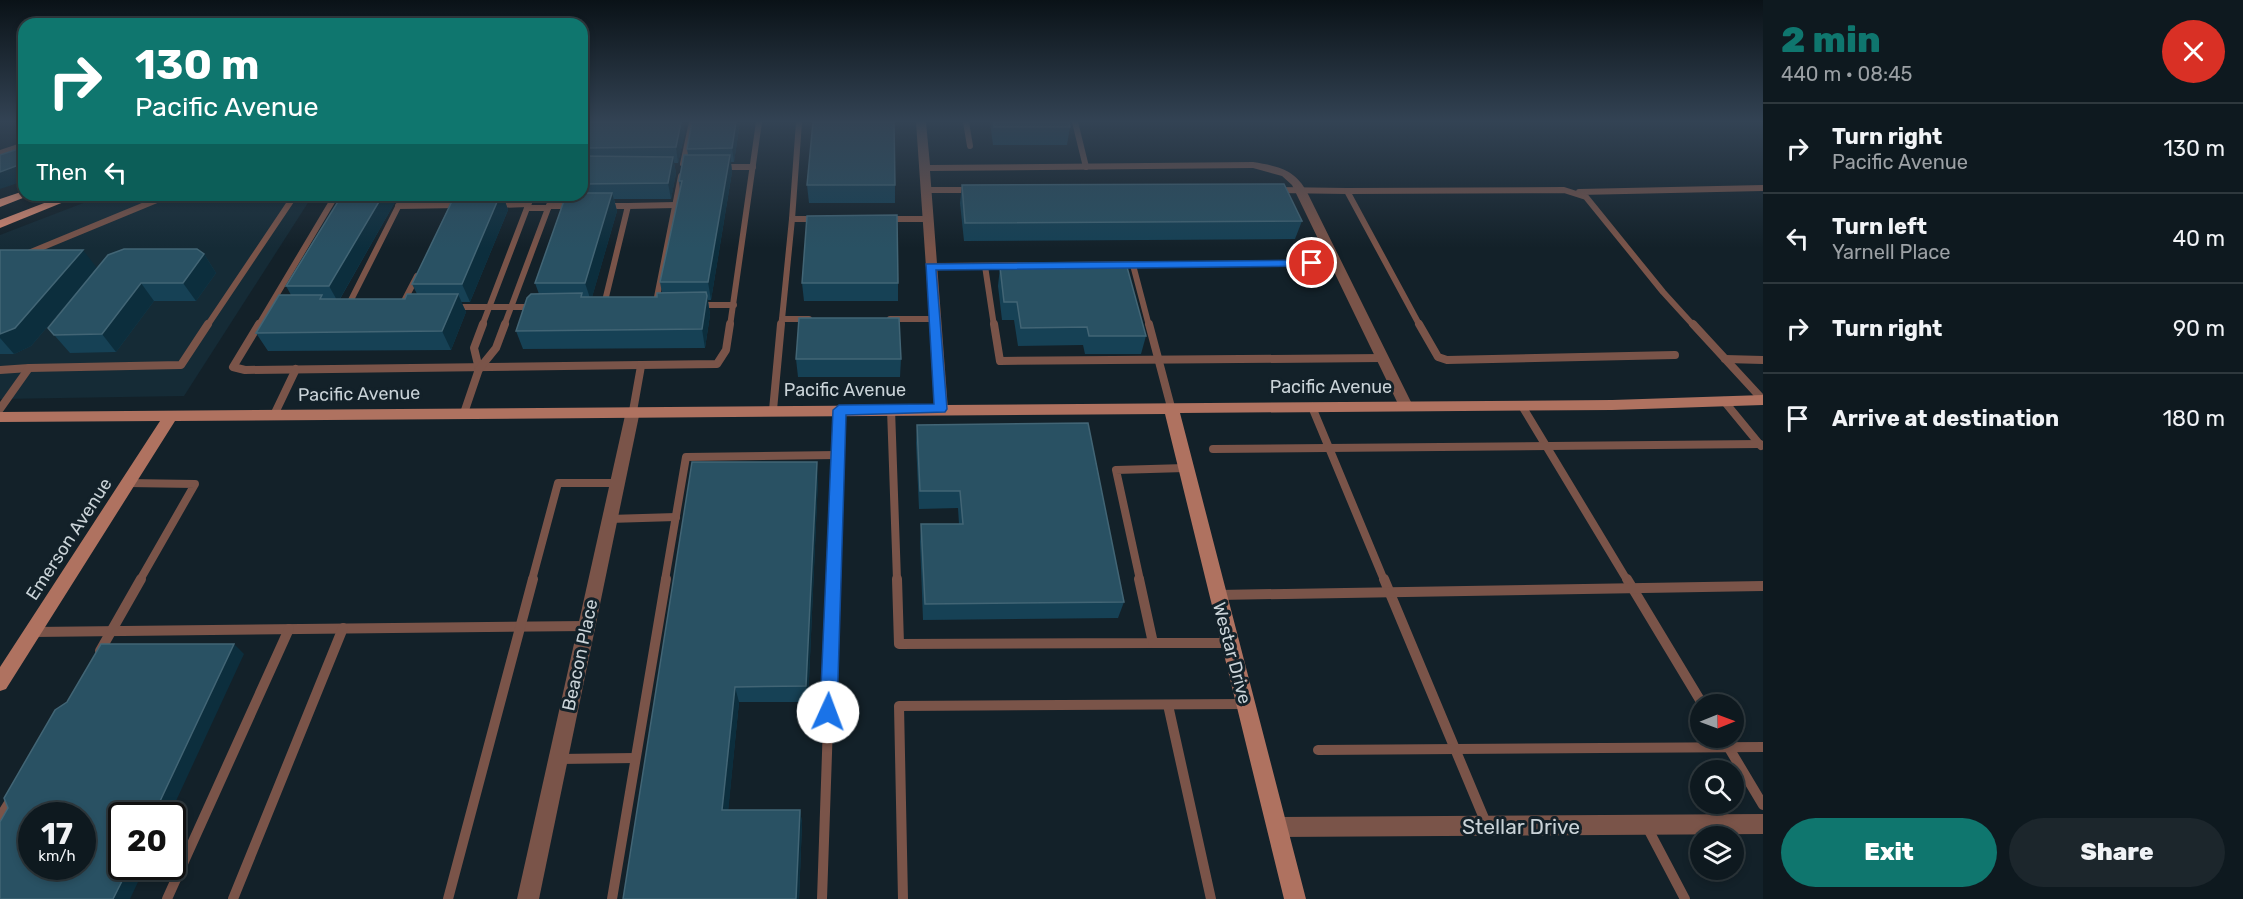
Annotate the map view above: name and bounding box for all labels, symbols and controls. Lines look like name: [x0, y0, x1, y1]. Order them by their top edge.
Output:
text: 2 min: [1781, 18, 1881, 61]
button: close: [2162, 20, 2225, 83]
text: 130 m: [135, 40, 260, 90]
icon: right: [36, 42, 114, 120]
text: 440 m · 08:45: [1781, 62, 1912, 86]
text: Pacific Avenue: [135, 91, 319, 123]
text: Turn right: [1832, 123, 1942, 150]
icon: right: [1781, 132, 1814, 165]
text: 130 m: [2163, 135, 2225, 162]
text: Pacific Avenue: [1832, 150, 1968, 174]
icon: left: [99, 156, 132, 189]
text: Then: [36, 159, 87, 186]
text: Turn left: [1832, 213, 1927, 240]
icon: left: [1781, 222, 1814, 255]
text: 40 m: [2172, 225, 2225, 252]
pin: [1286, 237, 1337, 288]
text: Yarnell Place: [1832, 240, 1951, 264]
icon: arrive: [1295, 246, 1328, 279]
icon: right: [1781, 312, 1814, 345]
text: Turn right: [1832, 315, 1942, 342]
text: 90 m: [2173, 315, 2225, 342]
street label: Pacific Avenue: [1270, 376, 1392, 398]
street label: Pacific Avenue: [784, 379, 906, 401]
street label: Pacific Avenue: [298, 382, 420, 406]
icon: arrive: [1781, 402, 1814, 435]
text: Arrive at destination: [1832, 405, 2059, 432]
text: 180 m: [2163, 405, 2225, 432]
street label: Emerson Avenue: [21, 474, 117, 604]
street label: Beacon Place: [557, 597, 603, 713]
street label: Westar Drive: [1208, 600, 1256, 706]
position arrow: [796, 680, 860, 744]
north arrow: [1690, 694, 1744, 748]
map controls: [1690, 694, 1744, 880]
button: search: [1690, 760, 1744, 814]
speed limit sign: 20: [108, 802, 186, 880]
street label: Stellar Drive: [1462, 814, 1580, 839]
text: 17: [41, 816, 73, 852]
button: Exit: [1781, 818, 1997, 887]
button: Share: [2009, 818, 2225, 887]
button: layers: [1690, 826, 1744, 880]
text: km/h: [38, 847, 76, 865]

